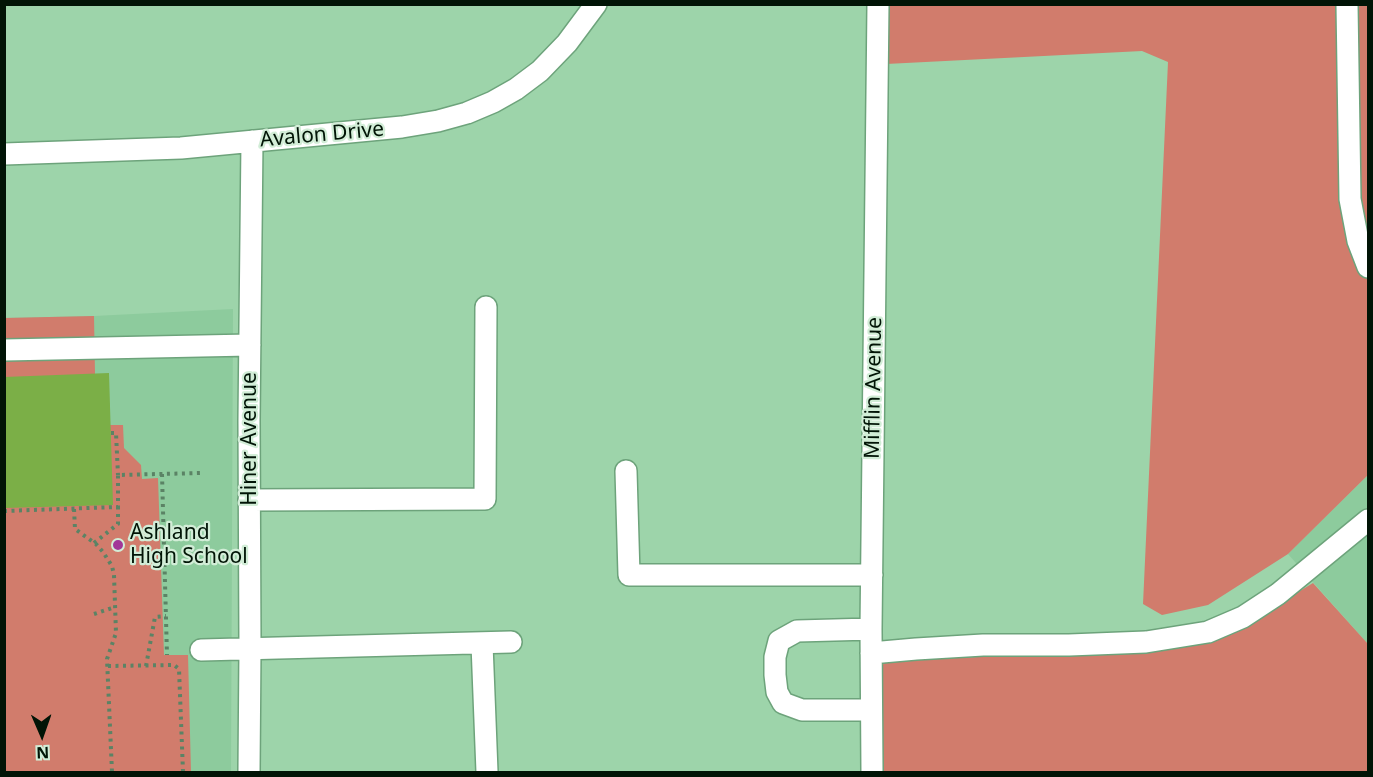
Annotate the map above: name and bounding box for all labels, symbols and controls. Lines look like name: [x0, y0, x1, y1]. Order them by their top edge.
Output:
street label: Avalon Drive: [259, 117, 385, 153]
street label: Mifflin Avenue: [860, 317, 888, 459]
street label: Hiner Avenue: [237, 372, 263, 506]
place label: Ashland High School: [130, 520, 248, 570]
marker: Ashland High School: [111, 538, 125, 552]
north arrow: [12, 705, 72, 765]
text: N: [36, 742, 50, 764]

